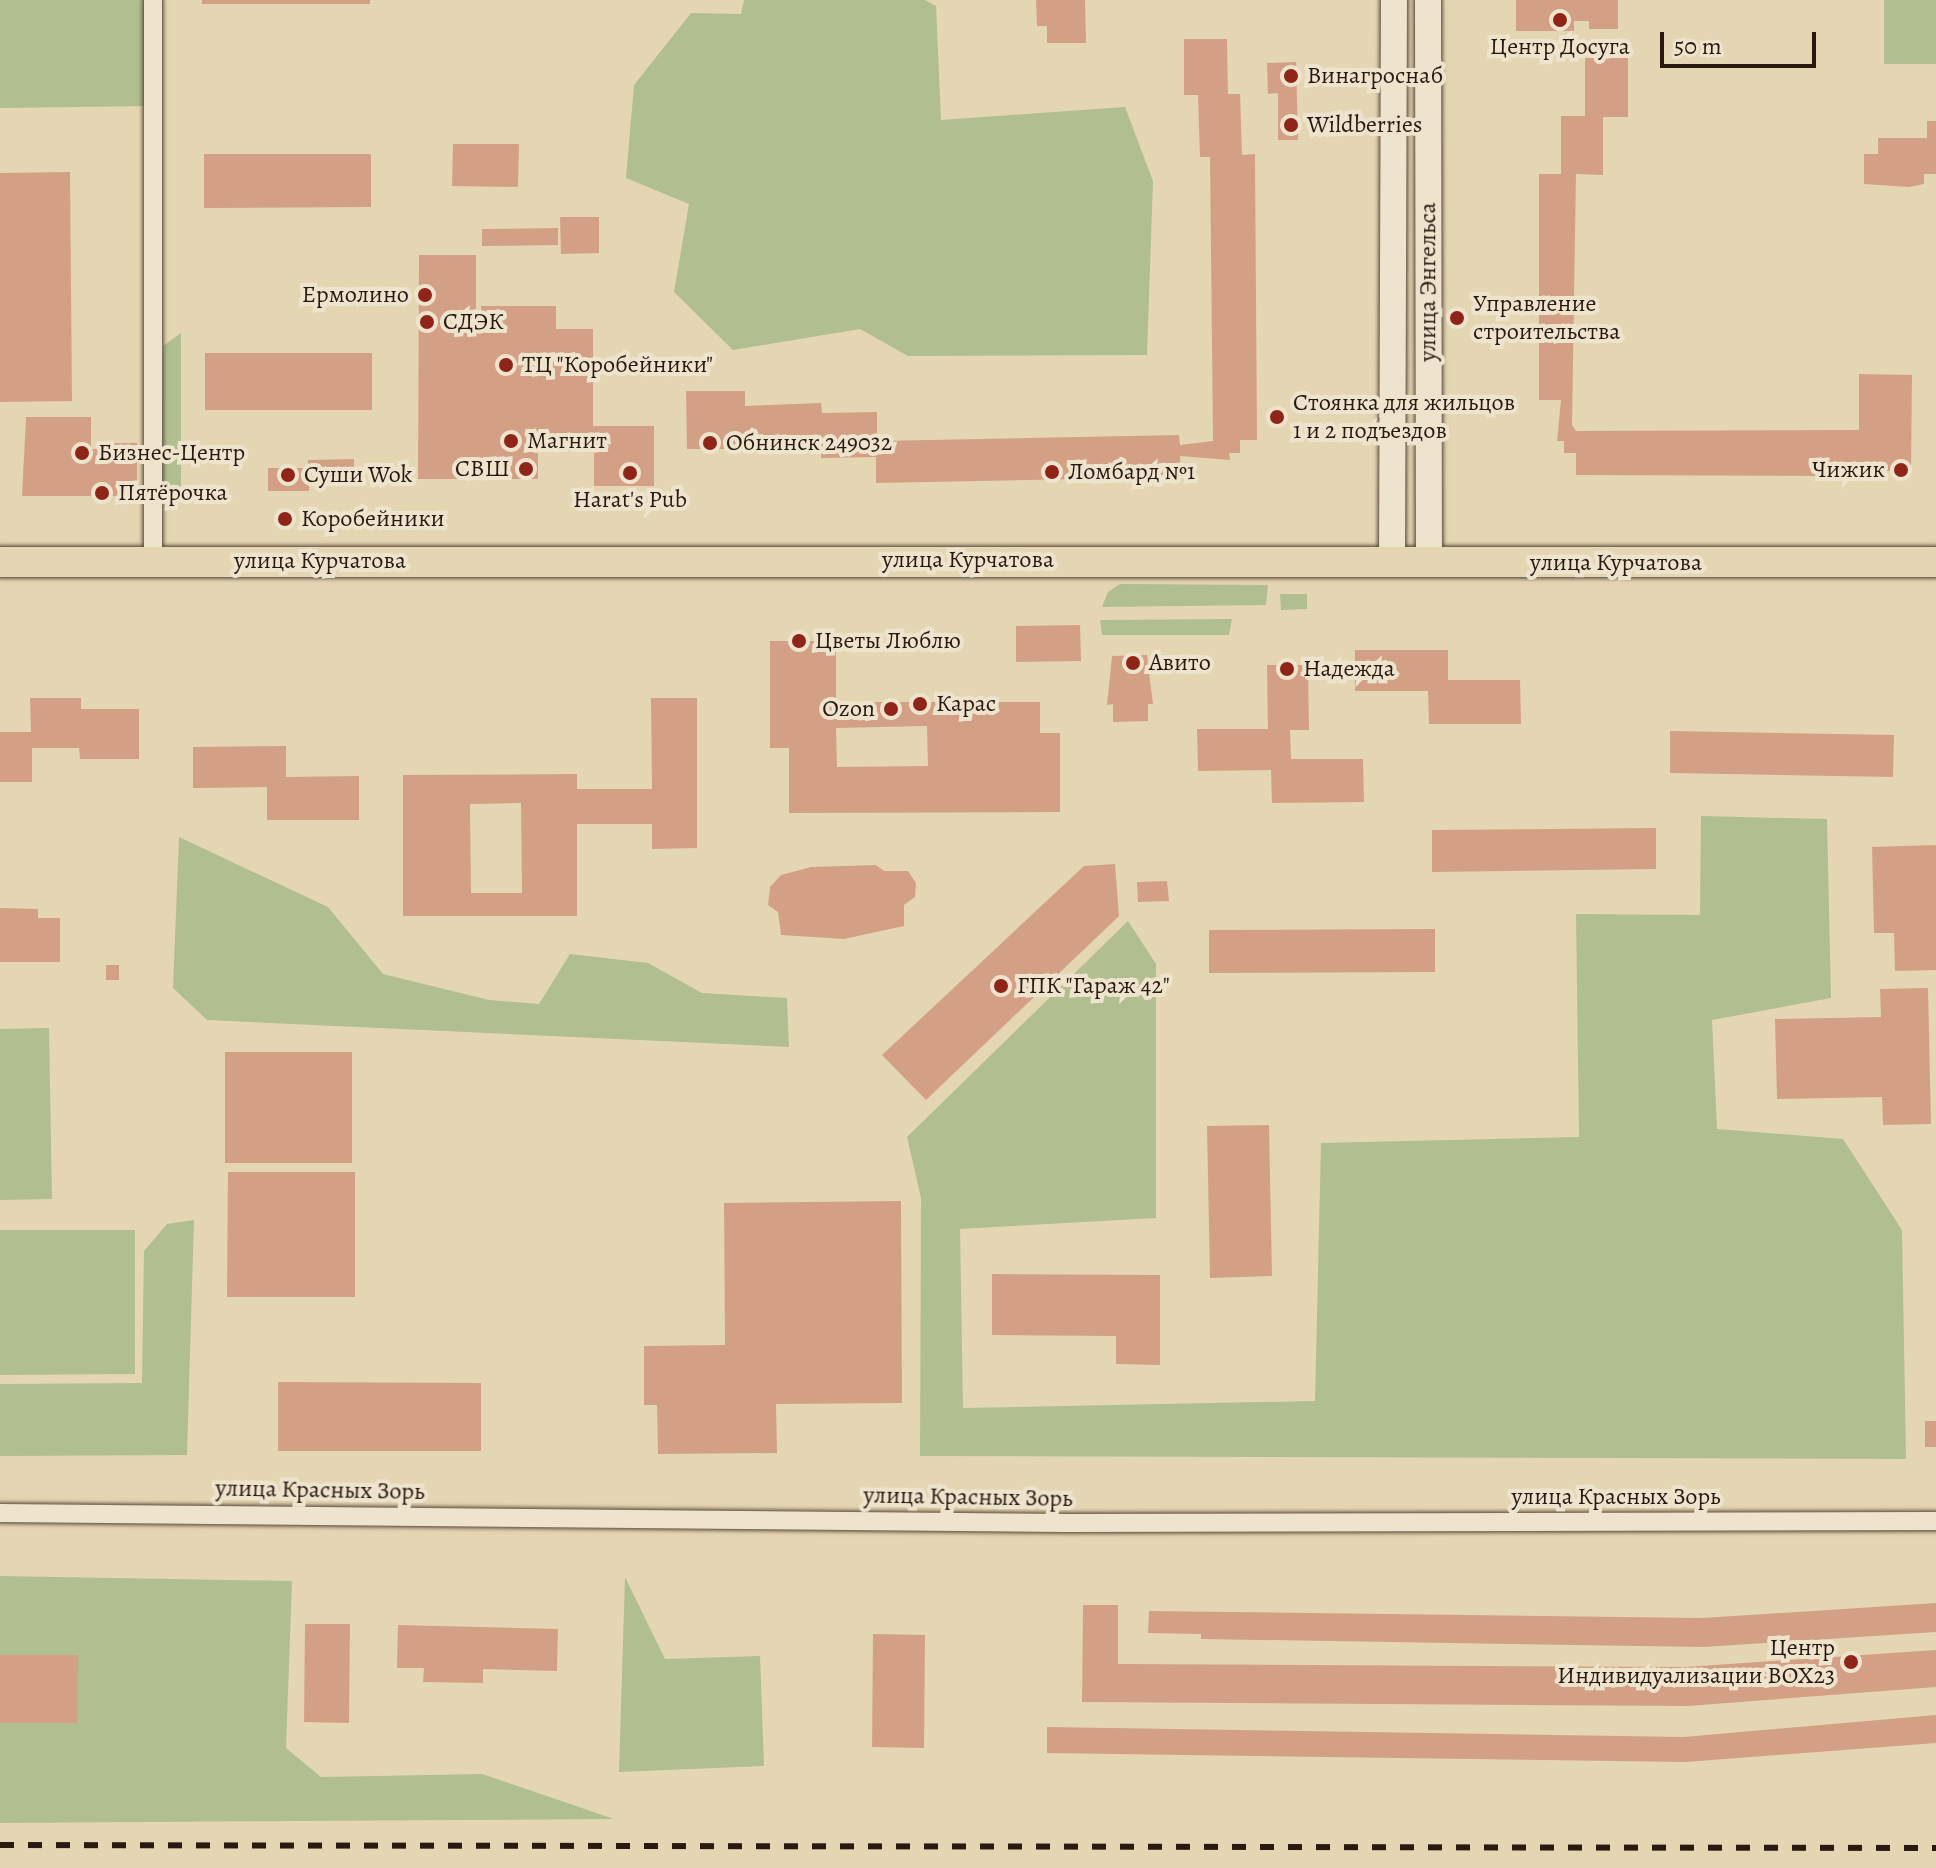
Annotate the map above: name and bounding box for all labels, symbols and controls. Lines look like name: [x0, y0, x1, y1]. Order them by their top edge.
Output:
marker: Центр Досуга: [1551, 11, 1569, 29]
scale bar: [1664, 16, 1820, 66]
text: 50 m: [1674, 30, 1722, 62]
place label: Центр Досуга: [1490, 33, 1630, 61]
place label: Винагроснаб: [1307, 62, 1443, 90]
marker: Винагроснаб: [1282, 67, 1300, 85]
place label: Wildberries: [1307, 111, 1422, 139]
marker: Wildberries: [1282, 116, 1300, 134]
street label: улица Энгельса: [1414, 202, 1442, 362]
place label: Ермолино: [302, 281, 409, 309]
marker: Ермолино: [416, 286, 434, 304]
place label: Управление строительства: [1473, 290, 1620, 346]
place label: СДЭК: [443, 308, 503, 336]
marker: Управление строительства: [1448, 309, 1466, 327]
marker: СДЭК: [418, 313, 436, 331]
place label: ТЦ "Коробейники": [522, 351, 714, 379]
marker: ТЦ "Коробейники": [497, 356, 515, 374]
place label: Стоянка для жильцов 1 и 2 подъездов: [1293, 389, 1515, 445]
marker: Стоянка для жильцов 1 и 2 подъездов: [1268, 408, 1286, 426]
place label: Магнит: [527, 427, 607, 455]
place label: Обнинск 249032: [726, 429, 892, 457]
marker: Магнит: [502, 432, 520, 450]
marker: Обнинск 249032: [701, 434, 719, 452]
place label: Бизнес-Центр: [98, 439, 245, 467]
marker: Бизнес-Центр: [73, 444, 91, 462]
place label: СВШ: [455, 455, 510, 483]
place label: Чижик: [1812, 456, 1885, 484]
place label: Ломбард №1: [1068, 458, 1195, 486]
marker: СВШ: [517, 460, 535, 478]
place label: Суши Wok: [304, 461, 413, 489]
marker: Чижик: [1892, 461, 1910, 479]
marker: Ломбард №1: [1043, 463, 1061, 481]
marker: Harat's Pub: [621, 464, 639, 482]
marker: Суши Wok: [279, 466, 297, 484]
place label: Пятёрочка: [118, 479, 228, 507]
marker: Пятёрочка: [93, 484, 111, 502]
place label: Harat's Pub: [573, 486, 687, 514]
place label: Коробейники: [301, 505, 445, 533]
marker: Коробейники: [276, 510, 294, 528]
street label: улица Курчатова: [882, 546, 1054, 574]
street label: улица Курчатова: [234, 547, 406, 575]
street label: улица Курчатова: [1530, 549, 1702, 577]
place label: Цветы Люблю: [815, 627, 961, 655]
marker: Цветы Люблю: [790, 632, 808, 650]
place label: Авито: [1149, 649, 1211, 677]
marker: Авито: [1124, 654, 1142, 672]
place label: Надежда: [1303, 655, 1395, 683]
marker: Надежда: [1278, 660, 1296, 678]
place label: Карас: [936, 690, 996, 718]
place label: Ozon: [822, 695, 875, 723]
marker: Карас: [911, 695, 929, 713]
marker: Ozon: [882, 700, 900, 718]
place label: ГПК "Гараж 42": [1017, 972, 1170, 1000]
marker: ГПК "Гараж 42": [992, 977, 1010, 995]
street label: улица Красных Зорь: [215, 1474, 425, 1506]
street label: улица Красных Зорь: [863, 1481, 1073, 1513]
street label: улица Красных Зорь: [1511, 1483, 1721, 1511]
place label: Центр Индивидуализации BOX23: [1557, 1634, 1835, 1690]
marker: Центр Индивидуализации BOX23: [1842, 1653, 1860, 1671]

